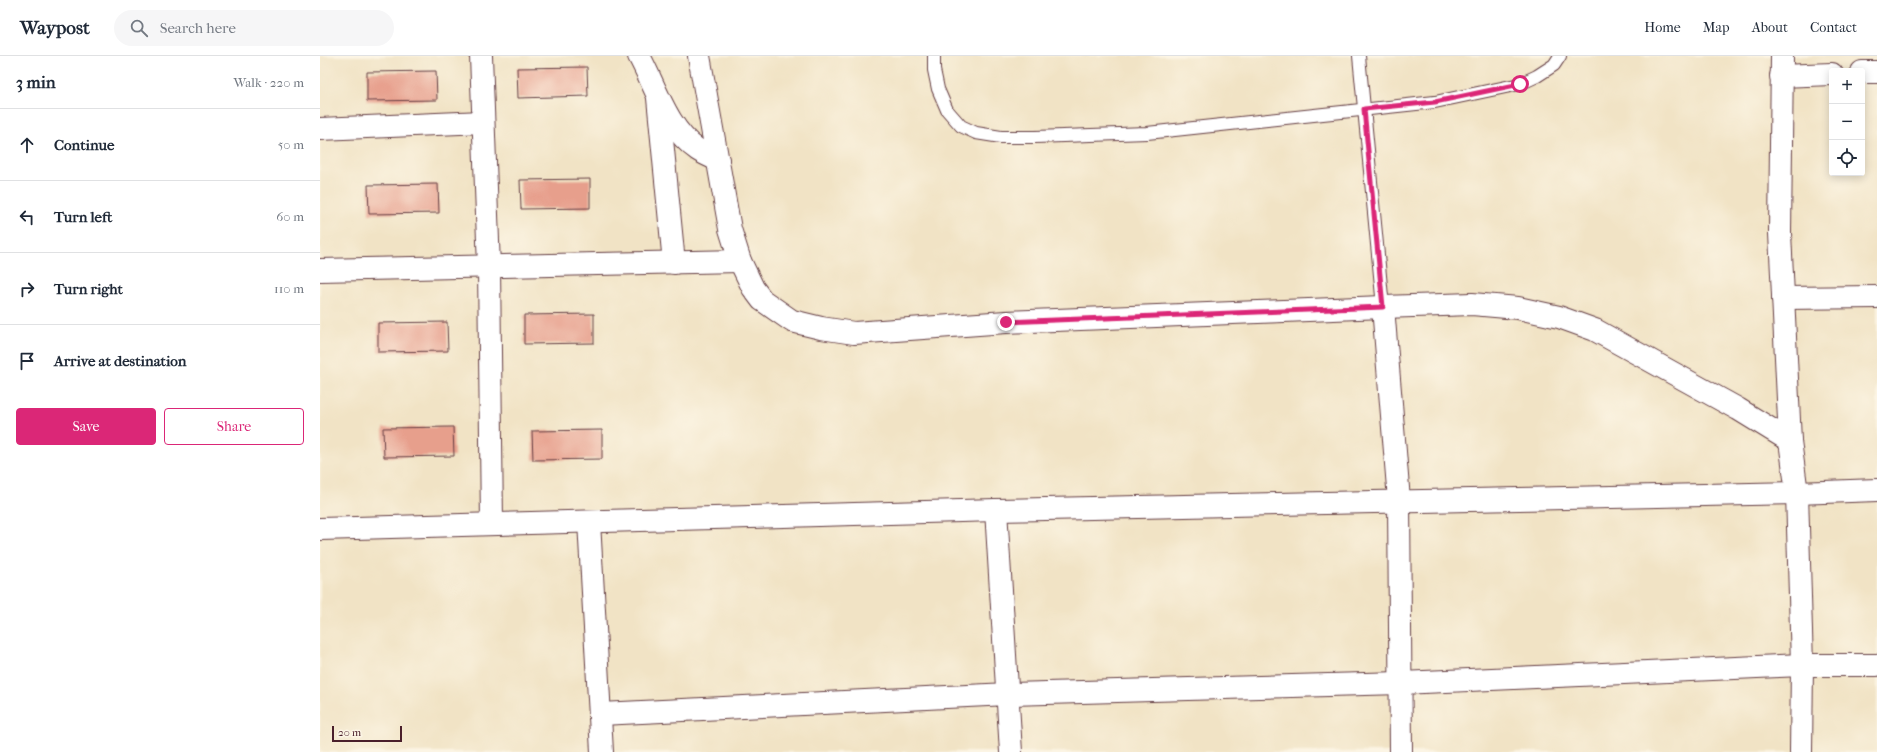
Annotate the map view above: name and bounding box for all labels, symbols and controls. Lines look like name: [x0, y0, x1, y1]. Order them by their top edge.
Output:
search box: [114, 10, 394, 46]
text: Waypost: [20, 17, 90, 39]
icon: search: [128, 17, 150, 39]
text: Search here: [160, 19, 236, 37]
text: Home: [1644, 19, 1681, 36]
text: Map: [1703, 19, 1730, 36]
text: About: [1752, 19, 1788, 36]
text: Contact: [1810, 19, 1857, 36]
map controls: [1829, 68, 1865, 176]
button: +: [1829, 68, 1865, 104]
text: 3 min: [16, 72, 56, 92]
text: Walk · 220 m: [233, 75, 304, 90]
route start: [1511, 75, 1529, 93]
button: −: [1829, 104, 1865, 140]
icon: ahead: [16, 134, 38, 156]
text: Continue: [54, 136, 114, 154]
text: 50 m: [278, 137, 304, 152]
button: locate: [1829, 140, 1865, 176]
icon: left: [16, 206, 38, 228]
text: Turn left: [54, 208, 112, 226]
text: 60 m: [276, 209, 304, 224]
icon: right: [16, 278, 38, 300]
text: Turn right: [54, 280, 123, 298]
text: 110 m: [274, 281, 304, 296]
route end: [997, 313, 1015, 331]
icon: arrive: [16, 350, 38, 372]
text: Arrive at destination: [54, 352, 186, 370]
button: Save: [16, 408, 156, 445]
button: Share: [164, 408, 304, 445]
scale bar: [332, 724, 402, 743]
text: 20 m: [338, 726, 361, 739]

